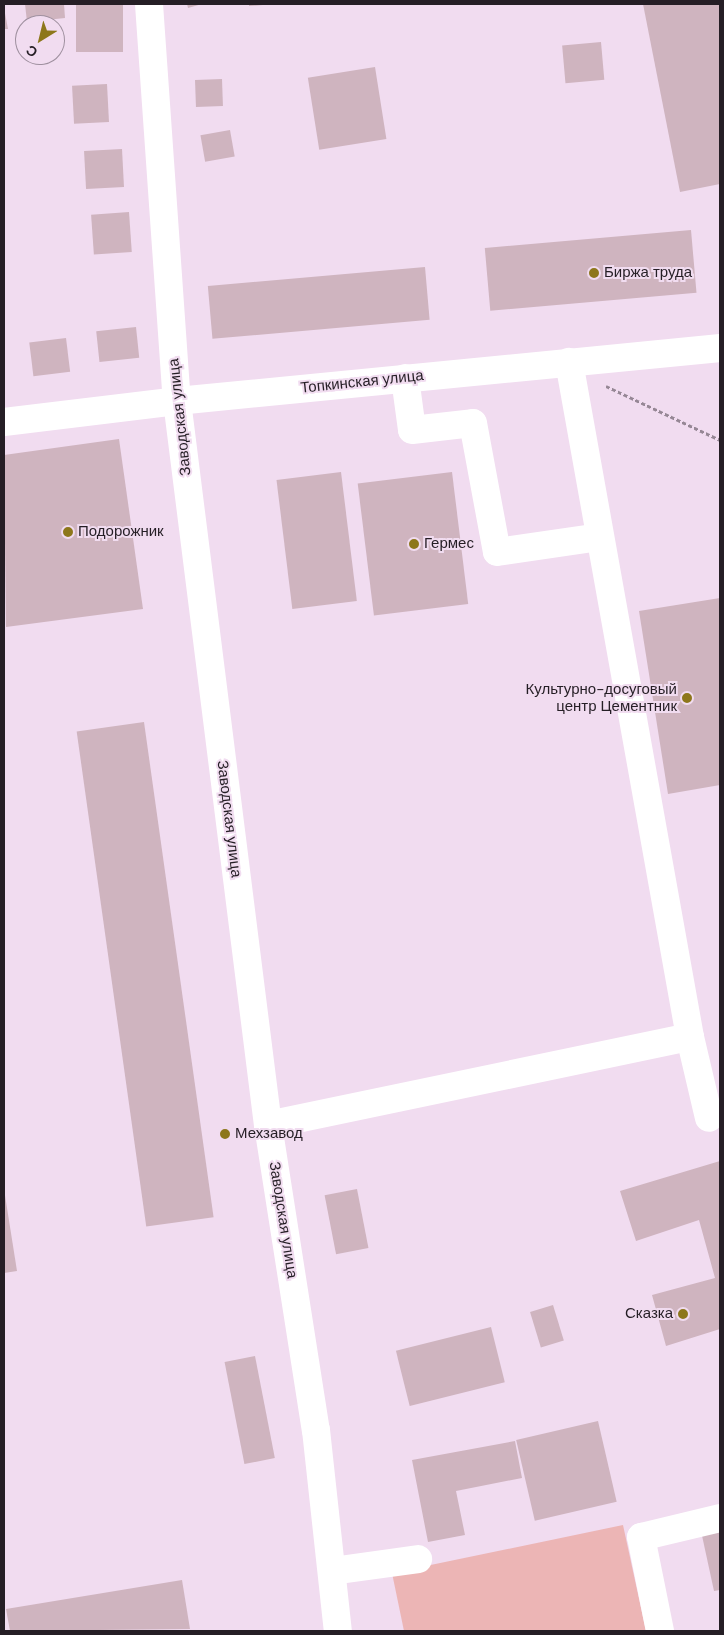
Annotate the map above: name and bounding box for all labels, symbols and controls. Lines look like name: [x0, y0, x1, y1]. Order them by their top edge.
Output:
north arrow: [15, 15, 65, 65]
text: С: [22, 41, 41, 62]
place label: Биржа труда: [604, 264, 692, 282]
marker: Биржа труда: [588, 267, 600, 279]
street label: Заводская улица: [165, 357, 195, 477]
street label: Топкинская улица: [300, 367, 424, 397]
place label: Подорожник: [78, 523, 164, 541]
marker: Подорожник: [62, 526, 74, 538]
place label: Гермес: [424, 535, 474, 553]
marker: Гермес: [408, 538, 420, 550]
place label: Культурно-досуговый центр Цементник: [526, 680, 677, 715]
marker: Культурно-досуговый центр Цементник: [681, 692, 693, 704]
street label: Заводская улица: [213, 759, 245, 879]
place label: Мехзавод: [235, 1125, 303, 1143]
marker: Мехзавод: [219, 1128, 231, 1140]
street label: Заводская улица: [265, 1160, 301, 1280]
place label: Сказка: [625, 1305, 673, 1323]
marker: Сказка: [677, 1308, 689, 1320]

